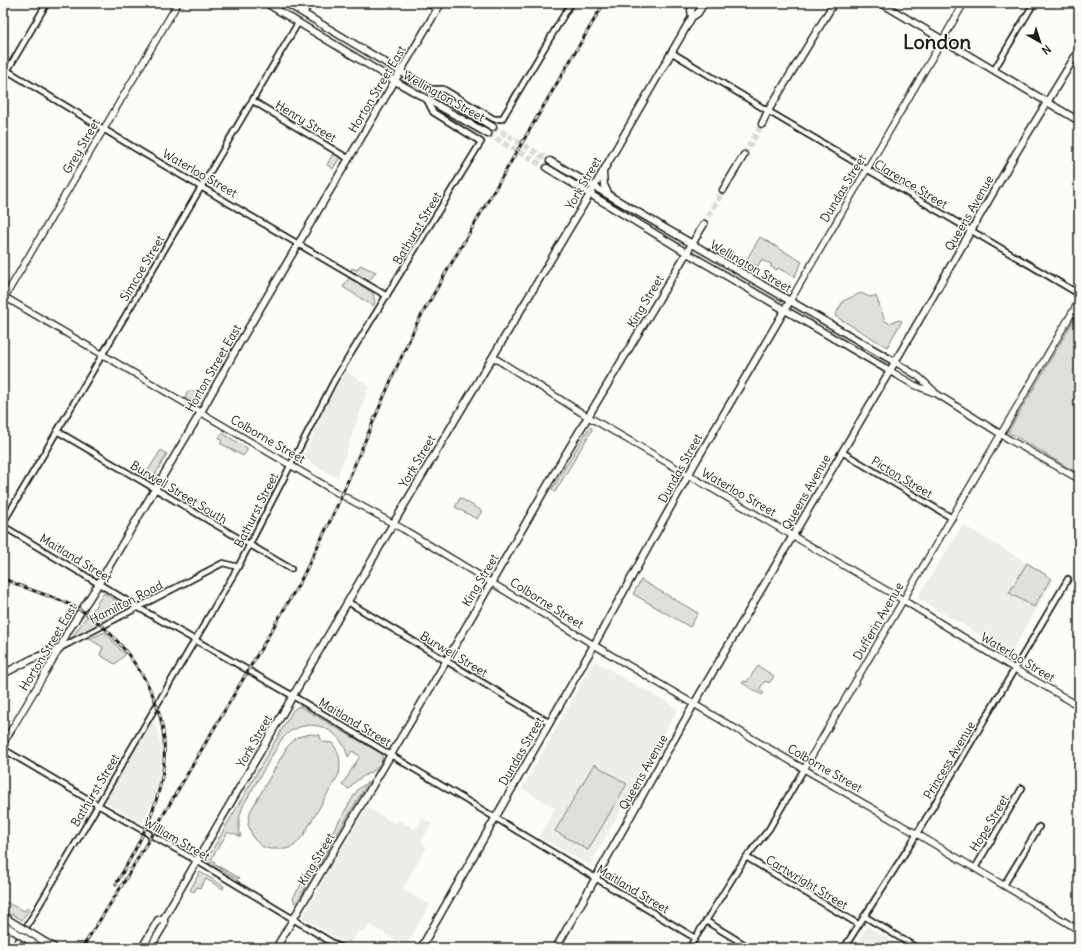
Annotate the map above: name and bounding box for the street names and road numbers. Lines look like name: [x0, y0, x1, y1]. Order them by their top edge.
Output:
street label: Horton Street East: [345, 43, 409, 135]
street label: Wellington Street: [400, 67, 488, 125]
street label: Henry Street: [273, 97, 339, 145]
street label: Grey Street: [59, 116, 103, 176]
street label: Waterloo Street: [160, 146, 240, 200]
street label: Dundas Street: [817, 151, 869, 225]
street label: York Street: [562, 154, 604, 212]
street label: Clarence Street: [872, 156, 950, 212]
street label: Queens Avenue: [941, 173, 997, 253]
street label: Bathurst Street: [389, 189, 445, 267]
street label: Simcoe Street: [117, 232, 167, 304]
street label: Wellington Street: [708, 237, 794, 295]
street label: King Street: [623, 272, 667, 330]
street label: Horton Street East: [182, 321, 244, 415]
street label: Colborne Street: [228, 412, 308, 466]
street label: Dundas Street: [655, 431, 705, 505]
street label: York Street: [396, 432, 438, 490]
street label: Queens Avenue: [778, 452, 834, 532]
street label: Picton Street: [869, 453, 935, 501]
street label: Burwell Street South: [128, 457, 230, 527]
street label: Waterloo Street: [699, 465, 779, 519]
street label: Bathurst Street: [231, 470, 281, 550]
street label: Maitland Street: [37, 531, 115, 585]
street label: King Street: [458, 551, 502, 609]
street label: Colborne Street: [508, 574, 586, 632]
street label: Hamilton Road: [87, 577, 165, 627]
street label: Dufferin Avenue: [850, 580, 906, 662]
street label: Horton Street East: [16, 601, 80, 693]
street label: Burwell Street: [418, 628, 490, 680]
street label: Waterloo Street: [978, 629, 1058, 685]
street label: Maitland Street: [316, 695, 394, 749]
street label: York Street: [233, 712, 275, 770]
street label: Dundas Street: [495, 714, 547, 788]
street label: Princess Avenue: [920, 718, 978, 802]
street label: Queens Avenue: [615, 732, 671, 812]
street label: Colborne Street: [785, 741, 865, 795]
street label: Bathurst Street: [67, 751, 123, 829]
street label: Hope Street: [966, 792, 1012, 854]
street label: William Street: [141, 814, 213, 864]
street label: King Street: [294, 830, 338, 888]
street label: Cartwright Street: [763, 852, 851, 912]
street label: Maitland Street: [594, 862, 672, 916]

